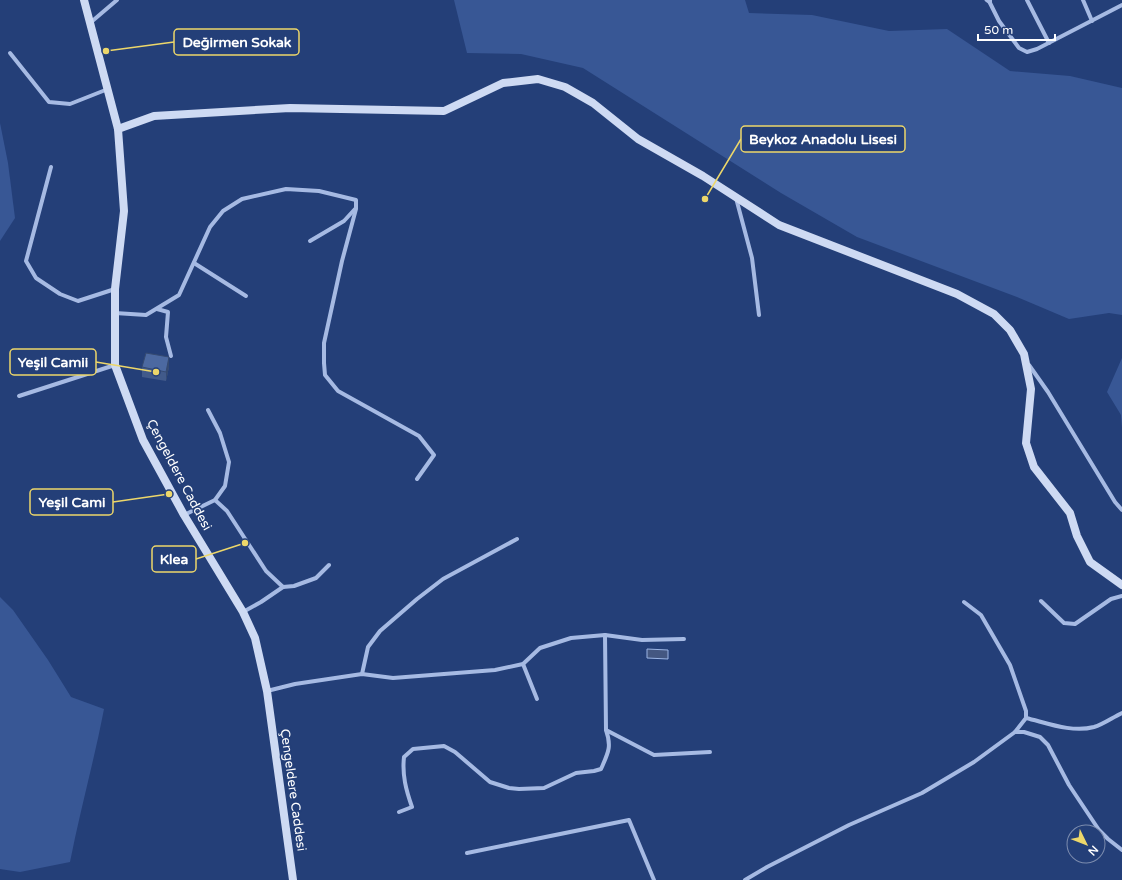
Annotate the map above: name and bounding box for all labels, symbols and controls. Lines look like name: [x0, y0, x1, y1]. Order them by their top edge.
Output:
scale bar: [978, 16, 1055, 42]
text: 50 m: [984, 23, 1013, 37]
callout: Değirmen Sokak: [174, 29, 299, 55]
text: Değirmen Sokak: [183, 34, 292, 51]
callout: Beykoz Anadolu Lisesi: [741, 126, 905, 152]
text: Beykoz Anadolu Lisesi: [749, 131, 897, 148]
callout: Yeşil Camii: [10, 349, 96, 375]
text: Yeşil Camii: [18, 354, 88, 371]
street label: Çengeldere Caddesi: [143, 417, 215, 533]
callout: Yeşil Cami: [30, 489, 113, 515]
text: Yeşil Cami: [38, 494, 106, 511]
callout: Klea: [152, 546, 196, 572]
text: Klea: [160, 551, 188, 568]
street label: Çengeldere Caddesi: [276, 728, 310, 852]
north arrow: [1066, 824, 1106, 864]
text: N: [1085, 843, 1101, 858]

